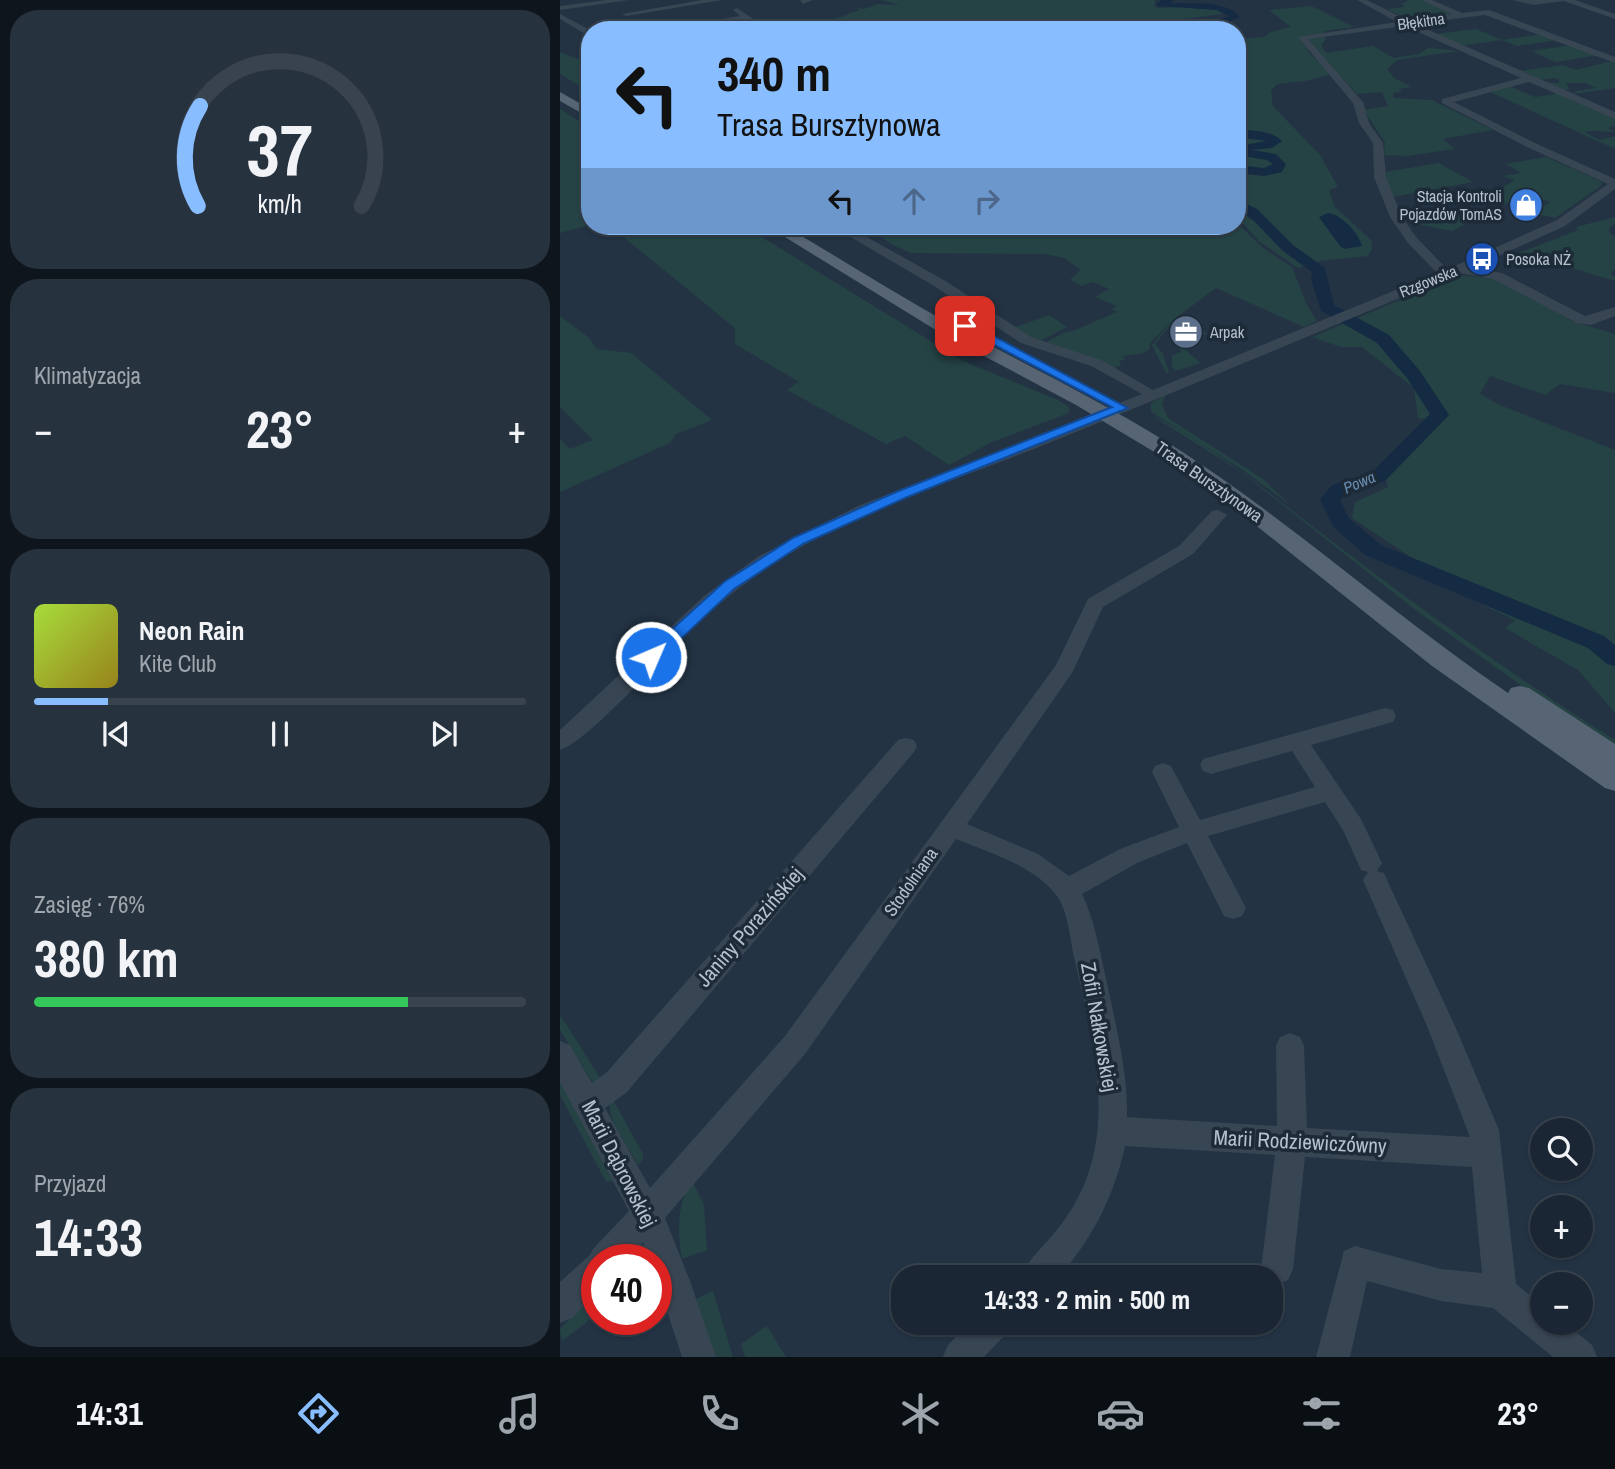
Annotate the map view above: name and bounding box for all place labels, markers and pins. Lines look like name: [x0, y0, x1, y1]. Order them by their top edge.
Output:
place label: Stacja Kontroli Pojazdów TomAS: [1399, 185, 1502, 225]
shop icon: Stacja Kontroli Pojazdów TomAS: [1507, 186, 1545, 224]
bus stop icon: Posoka NŻ: [1463, 240, 1501, 278]
place label: Posoka NŻ: [1506, 248, 1571, 270]
pin: [935, 296, 995, 356]
office icon: Arpak: [1167, 313, 1205, 351]
place label: Arpak: [1209, 321, 1245, 343]

